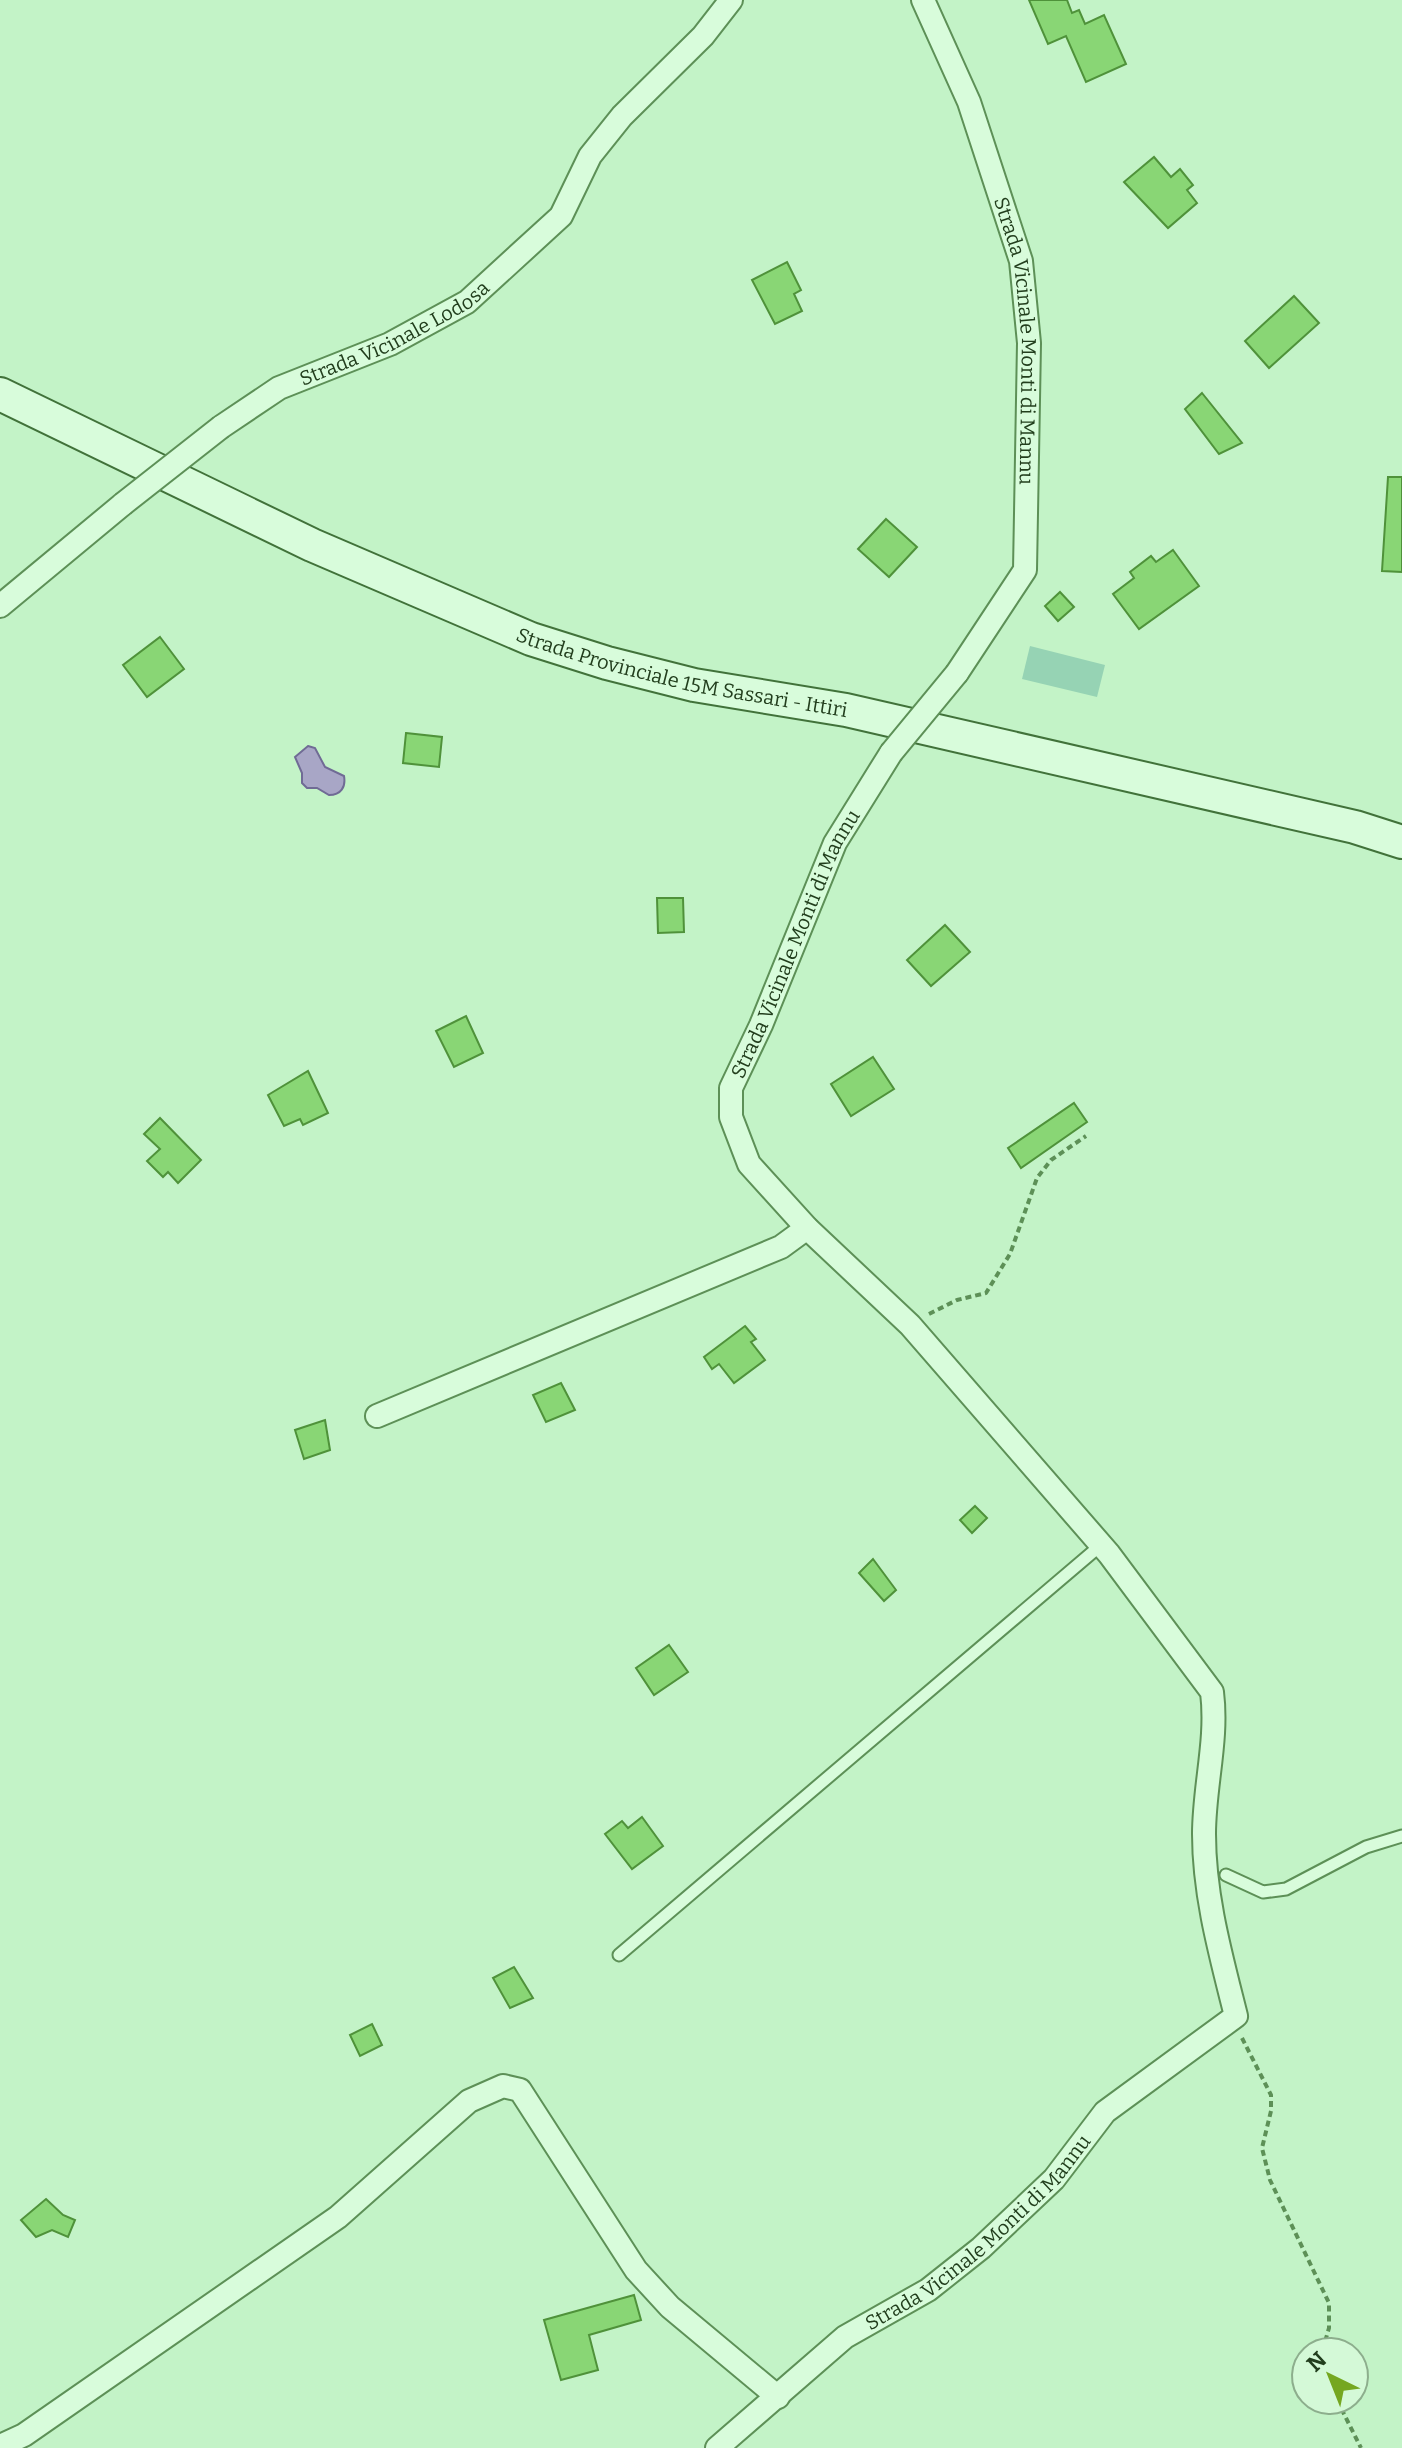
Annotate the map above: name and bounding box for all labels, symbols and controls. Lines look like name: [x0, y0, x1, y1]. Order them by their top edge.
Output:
street label: Strada Vicinale Monti di Mannu: [989, 194, 1041, 485]
street label: Strada Vicinale Lodosa: [296, 276, 494, 391]
street label: Strada Provinciale 15M Sassari - Ittiri: [513, 622, 849, 722]
street label: Strada Vicinale Monti di Mannu: [726, 805, 865, 1082]
street label: Strada Vicinale Monti di Mannu: [861, 2130, 1095, 2335]
north arrow: [1290, 2336, 1370, 2416]
text: N: [1301, 2346, 1332, 2377]

